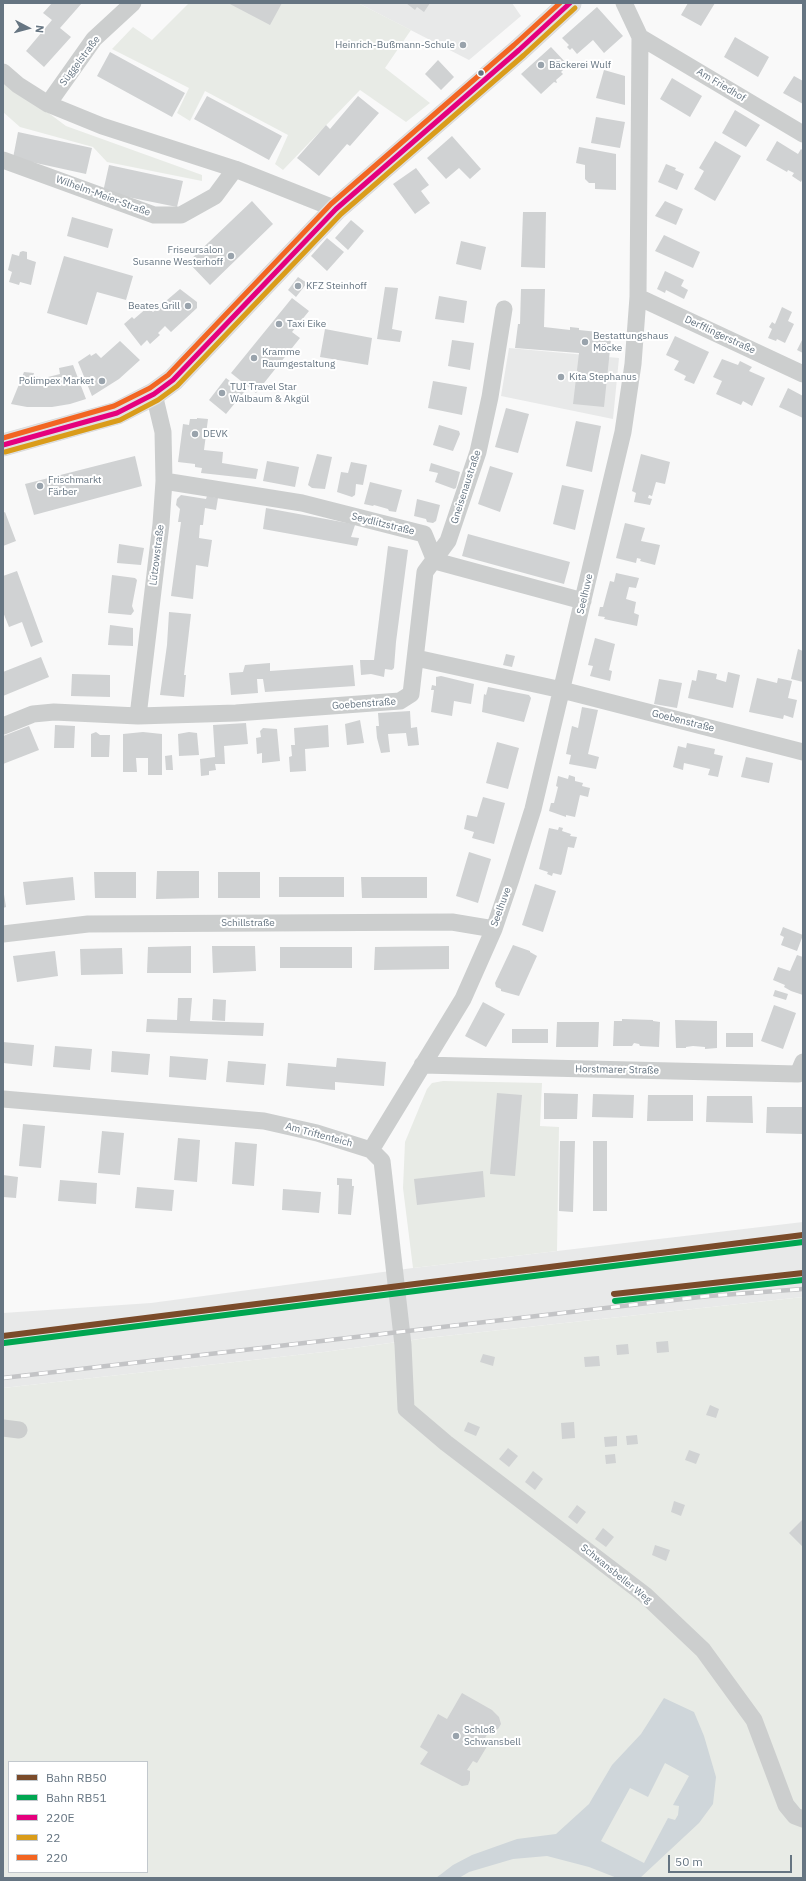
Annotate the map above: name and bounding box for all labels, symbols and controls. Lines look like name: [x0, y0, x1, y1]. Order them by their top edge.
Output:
north arrow: [8, 8, 48, 48]
text: N: [33, 25, 47, 34]
street label: Süggelstraße: [57, 34, 103, 88]
place label: Heinrich-Bußmann-Schule: [335, 39, 455, 51]
marker: Heinrich-Bußmann-Schule: [458, 40, 468, 50]
place label: Bäckerei Wulf: [549, 59, 611, 71]
marker: Bäckerei Wulf: [536, 60, 546, 70]
street label: Am Friedhof: [694, 66, 748, 104]
unlabelled marker: [476, 68, 486, 78]
street label: Wilhelm-Meier-Straße: [54, 173, 152, 219]
place label: Friseursalon Susanne Westerhoff: [133, 244, 223, 268]
marker: Friseursalon Susanne Westerhoff: [226, 251, 236, 261]
place label: KFZ Steinhoff: [306, 280, 367, 292]
marker: KFZ Steinhoff: [293, 281, 303, 291]
place label: Beates Grill: [128, 300, 180, 312]
marker: Beates Grill: [183, 301, 193, 311]
street label: Derfflingerstraße: [683, 313, 757, 357]
place label: Taxi Eike: [287, 318, 326, 330]
marker: Taxi Eike: [274, 319, 284, 329]
place label: Bestattungshaus Möcke: [593, 330, 669, 354]
marker: Bestattungshaus Möcke: [580, 337, 590, 347]
place label: Kramme Raumgestaltung: [262, 346, 335, 370]
marker: Kramme Raumgestaltung: [249, 353, 259, 363]
place label: Kita Stephanus: [569, 371, 637, 383]
marker: Kita Stephanus: [556, 372, 566, 382]
place label: Polimpex Market: [19, 375, 94, 387]
marker: Polimpex Market: [97, 376, 107, 386]
place label: TUI Travel Star Walbaum & Akgül: [230, 381, 309, 404]
marker: TUI Travel Star Walbaum & Akgül: [217, 388, 227, 398]
place label: DEVK: [203, 428, 228, 440]
marker: DEVK: [190, 429, 200, 439]
street label: Gneisenaustraße: [448, 449, 484, 525]
place label: Frischmarkt Färber: [48, 474, 102, 498]
marker: Frischmarkt Färber: [35, 481, 45, 491]
street label: Seydlitzstraße: [350, 510, 416, 538]
street label: Lützowstraße: [147, 524, 167, 586]
street label: Seelhuve: [575, 573, 595, 615]
street label: Goebenstraße: [332, 696, 396, 712]
street label: Goebenstraße: [650, 707, 716, 735]
street label: Seelhuve: [488, 886, 514, 928]
street label: Schillstraße: [221, 917, 275, 929]
street label: Horstmarer Straße: [575, 1063, 659, 1077]
street label: Am Triftenteich: [284, 1120, 354, 1150]
street label: Schwansbeller Weg: [578, 1542, 654, 1606]
place label: Schloß Schwansbell: [464, 1724, 521, 1748]
marker: Schloß Schwansbell: [451, 1731, 461, 1741]
legend: [8, 1761, 148, 1873]
text: Bahn RB50: [46, 1770, 107, 1785]
text: Bahn RB51: [46, 1790, 107, 1805]
text: 220E: [46, 1810, 75, 1825]
text: 22: [46, 1830, 60, 1845]
scale bar: [670, 1847, 794, 1873]
text: 220: [46, 1850, 68, 1865]
text: 50 m: [675, 1854, 703, 1869]

